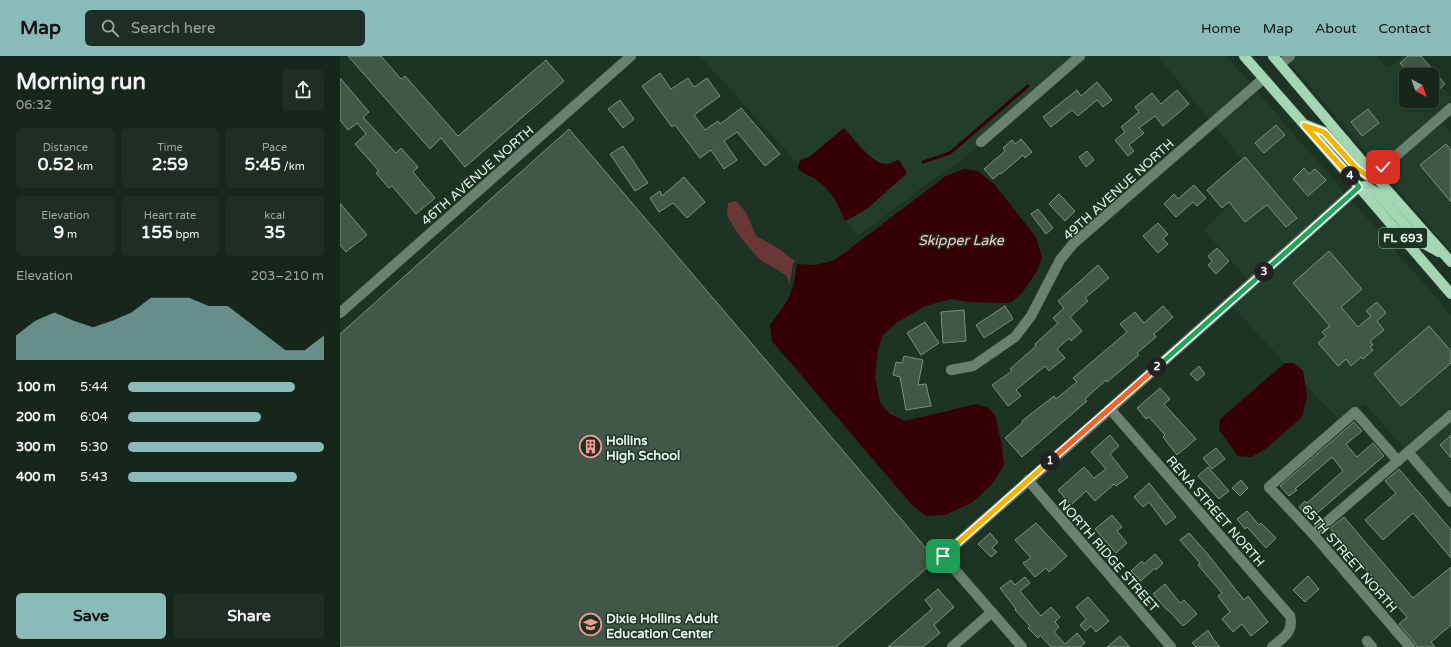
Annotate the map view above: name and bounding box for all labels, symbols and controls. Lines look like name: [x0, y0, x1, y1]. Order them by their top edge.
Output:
search box: [85, 10, 365, 46]
text: Map: [20, 17, 61, 39]
icon: search: [99, 17, 121, 39]
text: Search here: [131, 19, 215, 37]
text: Home: [1201, 20, 1241, 37]
text: Map: [1263, 20, 1293, 37]
text: About: [1315, 20, 1357, 37]
text: Contact: [1379, 20, 1431, 37]
north arrow: [1399, 68, 1439, 108]
map controls: [1399, 68, 1439, 108]
text: Morning run: [16, 69, 146, 95]
button: share: [282, 69, 324, 111]
text: 06:32: [16, 97, 52, 113]
street label: 46TH AVENUE NORTH: [418, 123, 537, 229]
street label: 49TH AVENUE NORTH: [1060, 136, 1177, 244]
text: Distance: [43, 141, 88, 154]
text: Time: [157, 141, 183, 154]
text: Pace: [262, 141, 287, 154]
pin: [1366, 150, 1400, 184]
text: 0.52: [38, 154, 74, 175]
text: 2:59: [152, 154, 188, 175]
text: 5:45: [245, 154, 281, 175]
icon: check: [1372, 156, 1394, 178]
text: km: [74, 160, 93, 173]
text: /km: [281, 160, 305, 173]
pin: 4: [1340, 166, 1360, 186]
text: 4: [1347, 169, 1353, 182]
text: Elevation: [41, 209, 89, 222]
text: Heart rate: [144, 209, 196, 222]
text: kcal: [264, 209, 285, 222]
text: 9: [54, 222, 64, 243]
text: 155: [141, 222, 173, 243]
text: 35: [264, 222, 285, 243]
text: m: [64, 228, 77, 241]
text: bpm: [173, 228, 199, 241]
road number: FL 693: [1379, 228, 1427, 248]
water label: Skipper Lake: [918, 232, 1005, 249]
pin: 3: [1254, 262, 1274, 282]
text: 3: [1261, 265, 1267, 278]
text: Elevation: [16, 268, 73, 284]
text: 203–210 m: [251, 268, 324, 284]
pin: 2: [1147, 357, 1167, 377]
text: 2: [1154, 360, 1160, 373]
text: 100 m: [16, 379, 56, 395]
text: 5:44: [80, 379, 108, 395]
text: 200 m: [16, 409, 56, 425]
text: 6:04: [80, 409, 108, 425]
place label: Hollins High School: [606, 433, 680, 464]
building icon: Hollins High School: [577, 434, 603, 460]
text: 300 m: [16, 439, 56, 455]
text: 5:30: [80, 439, 108, 455]
pin: 1: [1040, 451, 1060, 471]
street label: RENA STREET NORTH: [1163, 453, 1268, 570]
text: 1: [1047, 454, 1053, 467]
text: 400 m: [16, 469, 56, 485]
text: 5:43: [80, 469, 108, 485]
street label: NORTH RIDGE STREET: [1055, 496, 1162, 616]
street label: 65TH STREET NORTH: [1298, 501, 1401, 616]
pin: [926, 539, 960, 573]
icon: arrive: [932, 545, 954, 567]
button: Save: [16, 593, 166, 639]
button: Share: [174, 593, 324, 639]
place label: Dixie Hollins Adult Education Center: [606, 611, 719, 642]
school or university icon: Dixie Hollins Adult Education Center: [578, 612, 604, 638]

